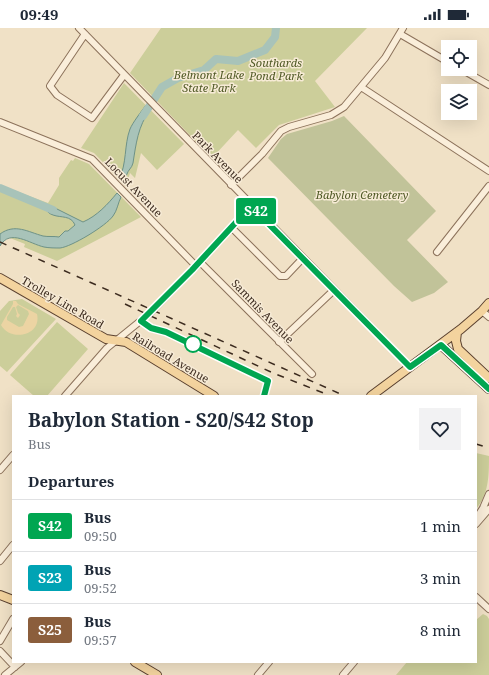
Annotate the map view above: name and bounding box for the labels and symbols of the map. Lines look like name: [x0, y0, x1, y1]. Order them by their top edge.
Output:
park label: Southards Pond Park: [248, 55, 304, 83]
park label: Belmont Lake State Park: [173, 67, 245, 95]
street label: Park Avenue: [189, 128, 247, 186]
street label: Locust Avenue: [102, 154, 166, 220]
park label: Babylon Cemetery: [315, 187, 408, 202]
line badge: S42: [233, 198, 279, 224]
street label: Trolley Line Road: [19, 272, 107, 332]
street label: Sammis Avenue: [229, 276, 298, 346]
street label: Railroad Avenue: [130, 328, 212, 386]
unlabelled marker: [184, 335, 202, 353]

